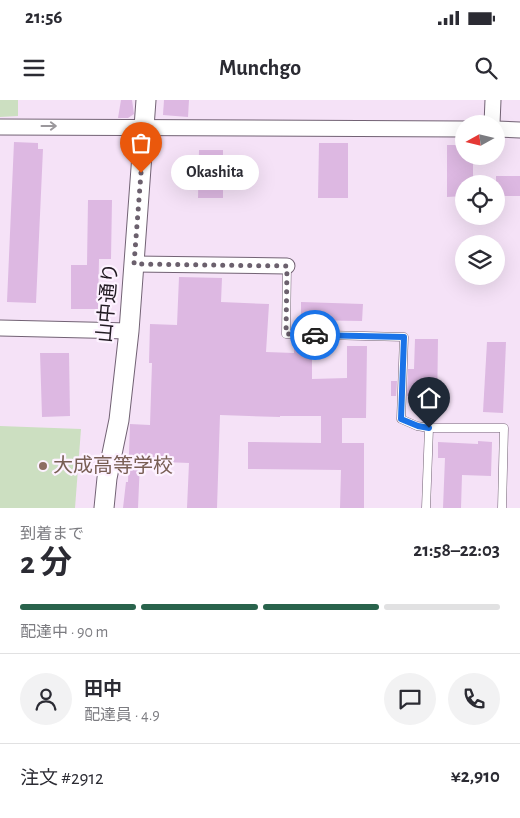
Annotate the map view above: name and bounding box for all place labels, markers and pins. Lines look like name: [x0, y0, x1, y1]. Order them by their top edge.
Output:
pin: [120, 122, 162, 173]
callout: Okashita: [171, 156, 258, 190]
pin: [408, 377, 450, 428]
place label: 大成高等学校: [53, 455, 173, 476]
marker: 大成高等学校: [37, 460, 49, 472]

